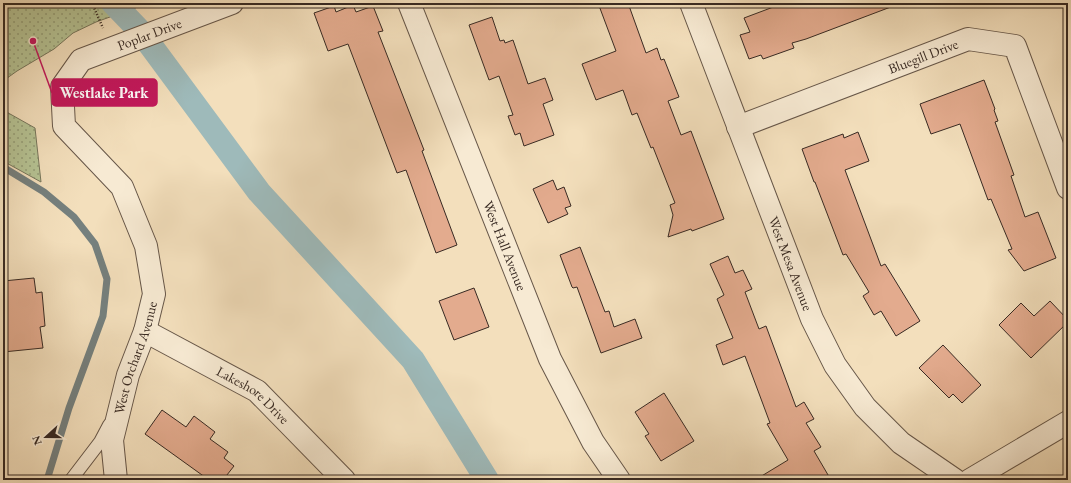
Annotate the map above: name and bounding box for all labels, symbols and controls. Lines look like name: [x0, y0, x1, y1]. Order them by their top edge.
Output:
street label: Poplar Drive: [115, 14, 185, 55]
street label: Bluegill Drive: [885, 35, 961, 78]
callout: Westlake Park: [52, 79, 157, 106]
text: Westlake Park: [59, 83, 149, 102]
street label: West Hall Avenue: [479, 198, 531, 294]
street label: West Mesa Avenue: [765, 214, 817, 314]
street label: West Orchard Avenue: [110, 299, 161, 416]
street label: Lakeshore Drive: [213, 362, 294, 428]
north arrow: [26, 417, 66, 457]
text: N: [28, 434, 45, 447]

